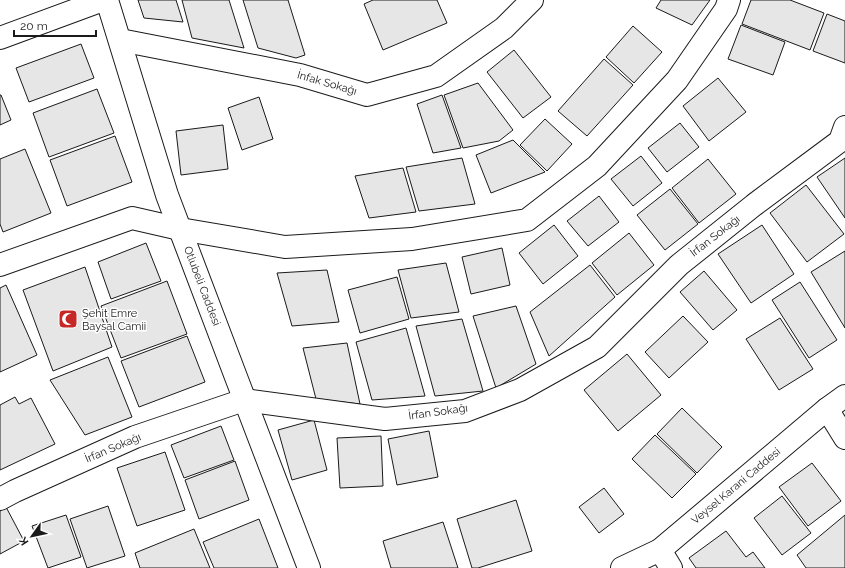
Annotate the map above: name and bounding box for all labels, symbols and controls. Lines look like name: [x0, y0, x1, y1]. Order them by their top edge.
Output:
scale bar: [14, 12, 96, 38]
text: 20 m: [20, 19, 48, 33]
street label: İnfak Sokağı: [296, 68, 358, 98]
street label: İrfan Sokağı: [687, 213, 743, 259]
street label: Otlubeli Caddesi: [181, 244, 223, 328]
place label: Şehit Emre Baysal Camii: [82, 307, 146, 333]
mosque icon: Şehit Emre Baysal Camii: [57, 308, 79, 330]
street label: İrfan Sokağı: [408, 401, 468, 423]
street label: İrfan Sokağı: [83, 430, 143, 466]
street label: Veysel Karani Caddesi: [689, 445, 783, 527]
north arrow: [12, 516, 52, 556]
text: K: [16, 534, 31, 548]

